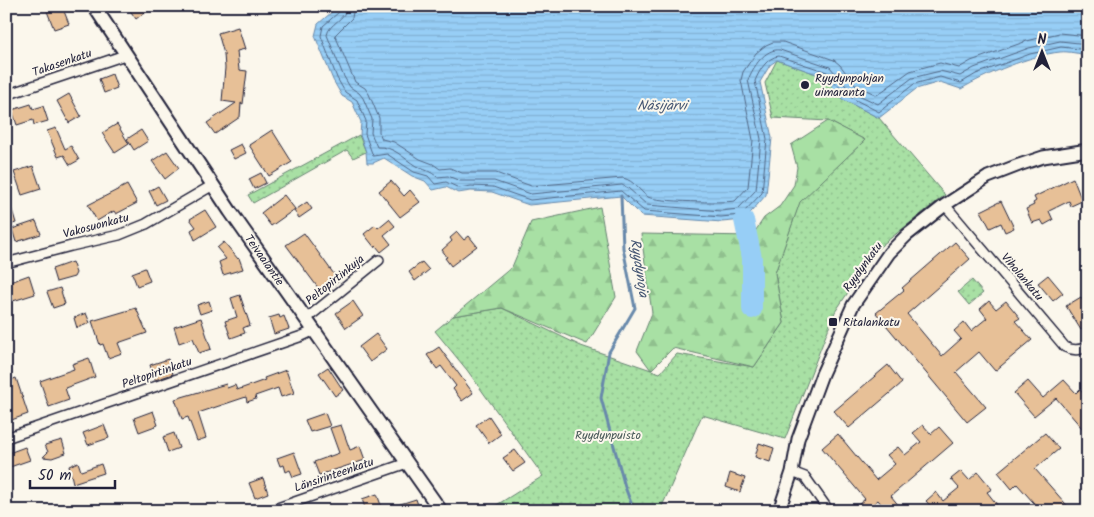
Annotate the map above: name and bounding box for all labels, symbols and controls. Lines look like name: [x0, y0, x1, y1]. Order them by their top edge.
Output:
north arrow: [1016, 28, 1066, 78]
text: N: [1038, 29, 1047, 51]
street label: Takasenkatu: [30, 44, 95, 82]
place label: Ryydynpohjan uimaranta: [815, 69, 884, 102]
marker: Ryydynpohjan uimaranta: [799, 79, 811, 91]
water label: Näsijärvi: [637, 95, 689, 117]
street label: Vakosuonkatu: [61, 208, 131, 244]
street label: Teivaalantie: [240, 230, 290, 290]
water label: Ryydynoja: [624, 237, 655, 300]
street label: Ryydynkatu: [838, 238, 888, 296]
street label: Viholankatu: [996, 249, 1048, 305]
street label: Peltopirtinkuja: [301, 250, 369, 310]
place label: Ritalankatu: [843, 313, 900, 332]
marker: Ritalankatu: [827, 316, 839, 328]
street label: Peltopirtinkatu: [119, 352, 195, 394]
park label: Ryydynpuisto: [575, 426, 641, 445]
street label: Länsirinteenkatu: [292, 452, 377, 498]
scale bar: [30, 457, 115, 489]
text: 50 m: [38, 464, 72, 488]

